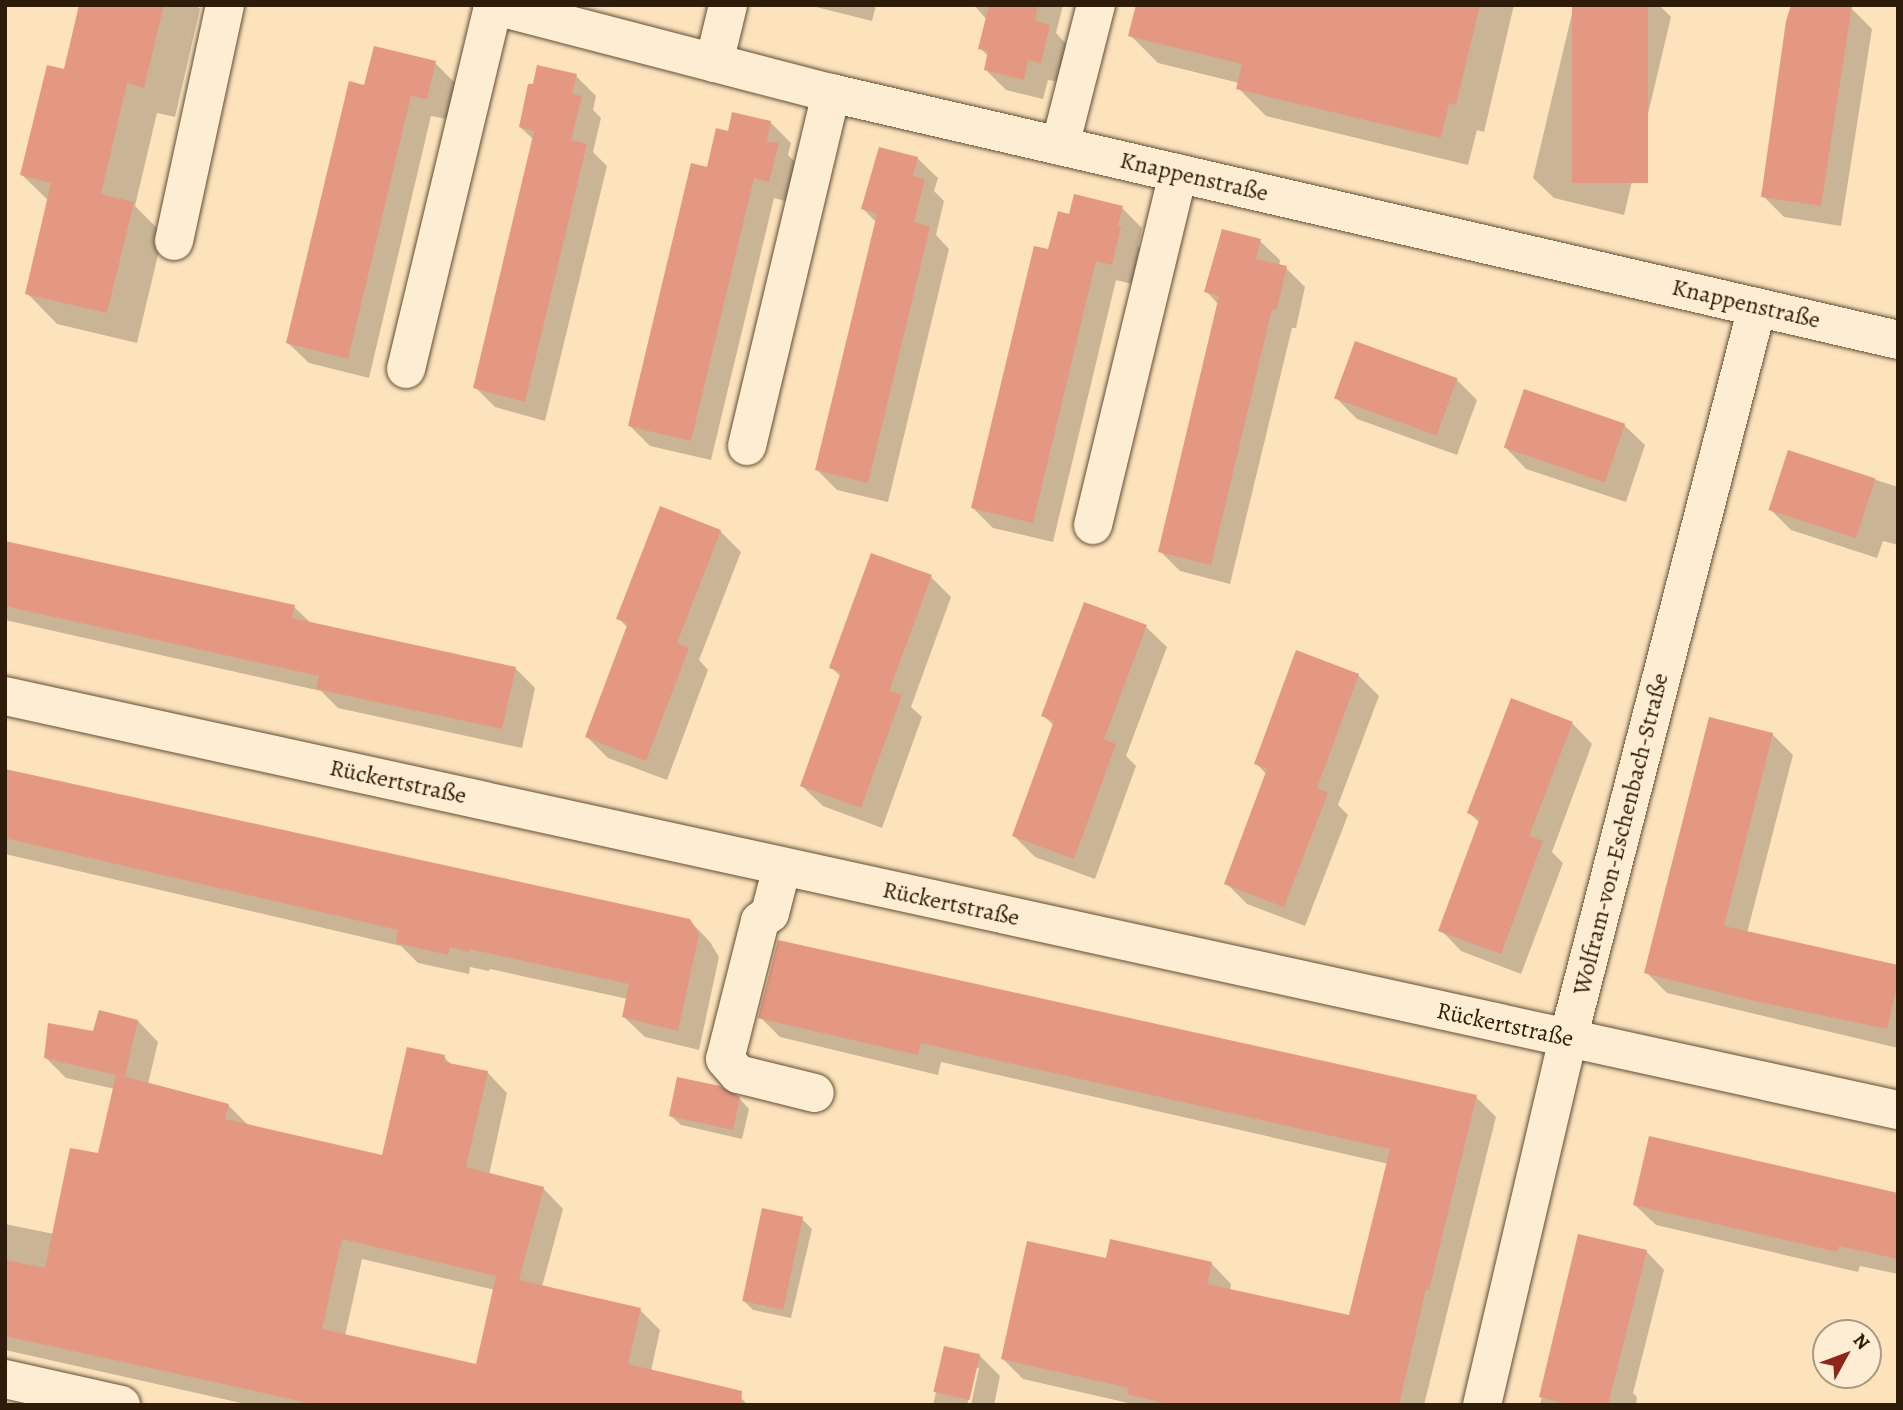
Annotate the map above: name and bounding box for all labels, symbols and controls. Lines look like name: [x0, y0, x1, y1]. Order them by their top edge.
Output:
street label: Knappenstraße: [1117, 146, 1271, 208]
street label: Knappenstraße: [1669, 273, 1823, 335]
street label: Wolfram-von-Eschenbach-Straße: [1567, 670, 1675, 998]
street label: Rückertstraße: [327, 753, 469, 811]
street label: Rückertstraße: [880, 875, 1022, 933]
street label: Rückertstraße: [1434, 996, 1576, 1054]
north arrow: [1812, 1319, 1882, 1389]
text: N: [1847, 1328, 1876, 1355]

